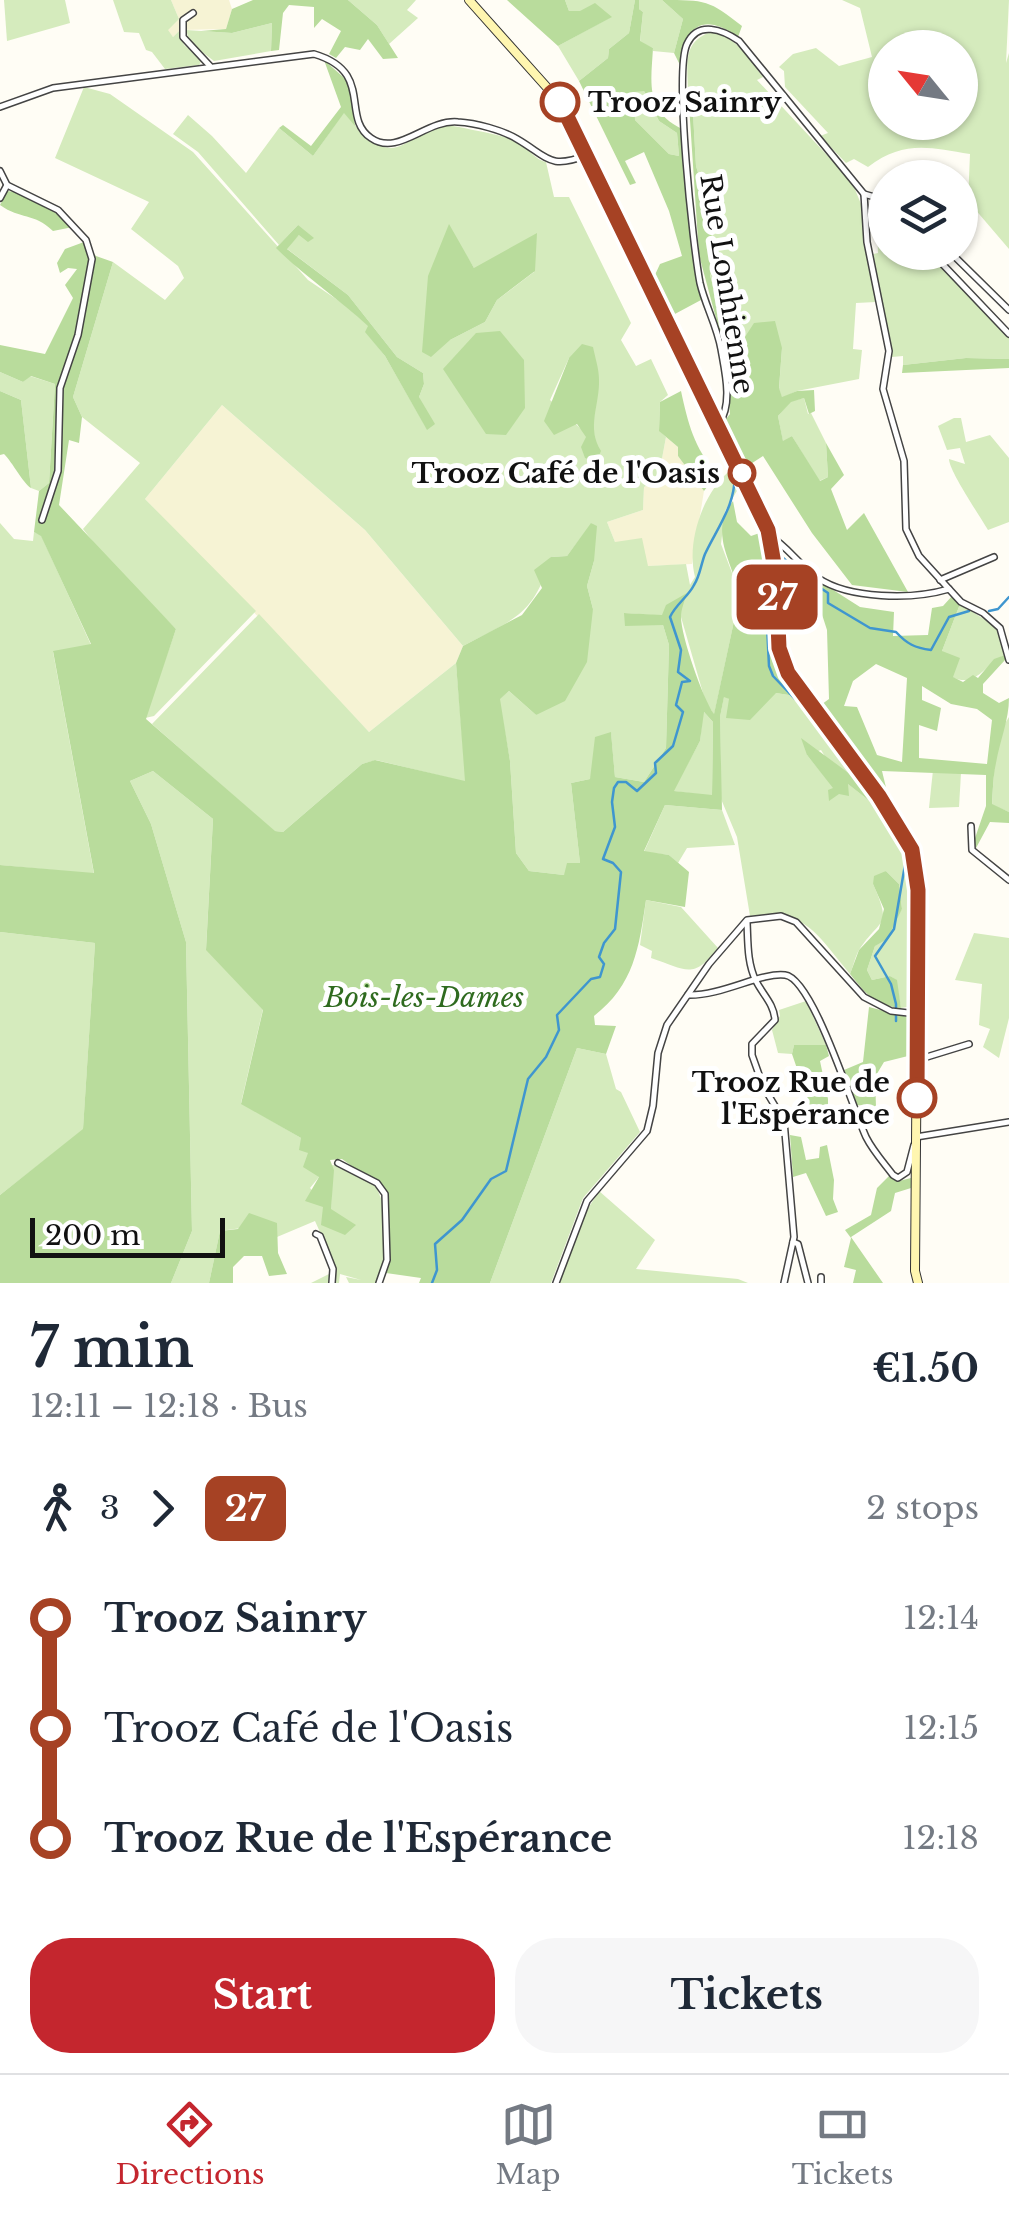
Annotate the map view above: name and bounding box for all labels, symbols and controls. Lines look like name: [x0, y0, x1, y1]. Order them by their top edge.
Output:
north arrow: [868, 30, 978, 140]
map controls: [868, 30, 978, 270]
marker: Trooz Sainry: [541, 83, 579, 121]
place label: Trooz Sainry: [588, 85, 782, 120]
button: layers: [868, 160, 978, 270]
street label: Rue Lonhienne: [692, 171, 762, 397]
place label: Trooz Café de l'Oasis: [411, 456, 720, 491]
marker: Trooz Café de l'Oasis: [729, 460, 755, 486]
line badge: 27: [732, 564, 822, 630]
text: 27: [757, 576, 797, 619]
park label: Bois-les-Dames: [323, 980, 524, 1015]
place label: Trooz Rue de l'Espérance: [692, 1065, 890, 1132]
marker: Trooz Rue de l'Espérance: [898, 1079, 936, 1117]
scale bar: [30, 1213, 225, 1258]
text: 200 m: [45, 1218, 140, 1253]
text: 7 min: [30, 1314, 194, 1382]
text: €1.50: [872, 1345, 979, 1392]
text: 12:11 – 12:18 · Bus: [30, 1386, 308, 1426]
icon: walk: [30, 1481, 85, 1536]
icon: forward: [135, 1481, 190, 1536]
text: 27: [225, 1487, 266, 1530]
text: 3: [100, 1488, 120, 1528]
text: 2 stops: [866, 1488, 979, 1528]
text: Trooz Sainry: [104, 1595, 366, 1642]
text: 12:14: [903, 1598, 979, 1638]
text: Trooz Café de l'Oasis: [104, 1705, 513, 1752]
text: 12:15: [903, 1708, 979, 1748]
text: Trooz Rue de l'Espérance: [104, 1815, 612, 1862]
text: 12:18: [902, 1818, 979, 1858]
button: Start: [30, 1938, 495, 2053]
button: Tickets: [515, 1938, 979, 2053]
tab: Directions: [116, 2097, 264, 2192]
tab: Map: [496, 2097, 561, 2192]
tab: Tickets: [792, 2097, 893, 2192]

